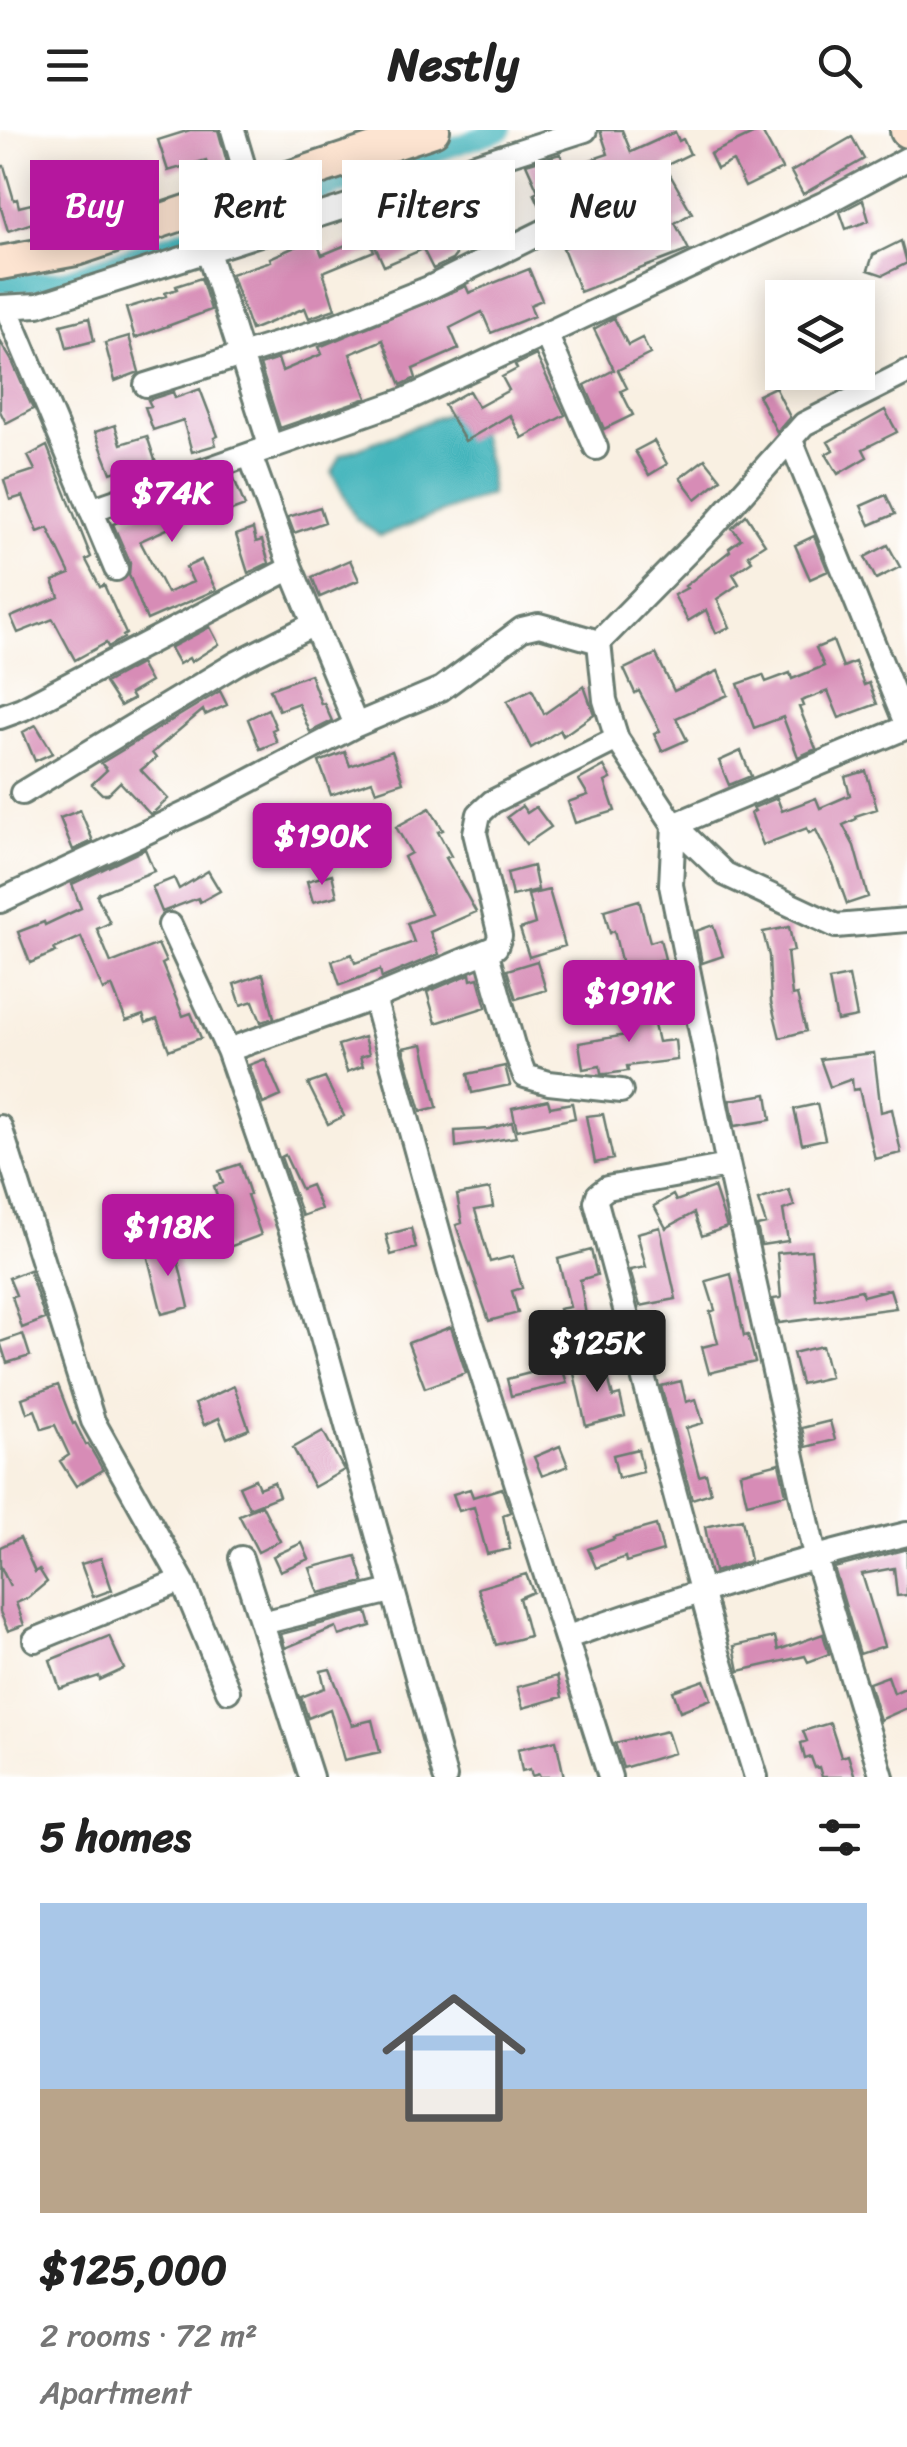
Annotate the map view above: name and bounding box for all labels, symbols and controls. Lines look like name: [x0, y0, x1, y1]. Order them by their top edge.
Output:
text: Nestly: [388, 25, 519, 105]
icon: menu: [40, 38, 95, 93]
icon: search: [812, 38, 867, 93]
chip: Buy: [30, 160, 159, 250]
chip: Rent: [179, 160, 322, 250]
chip: Filters: [342, 160, 515, 250]
chip: New: [535, 160, 671, 250]
map controls: [765, 280, 875, 390]
button: layers: [765, 280, 875, 390]
pin: $74K: [113, 460, 231, 545]
text: $74K: [132, 464, 212, 521]
pin: $190K: [252, 803, 392, 888]
text: $190K: [275, 807, 369, 864]
pin: $191K: [559, 960, 699, 1045]
text: $191K: [585, 964, 673, 1021]
pin: $118K: [98, 1194, 238, 1279]
text: $118K: [124, 1198, 212, 1255]
pin: $125K: [527, 1310, 667, 1395]
text: $125K: [551, 1314, 643, 1371]
text: 5 homes: [40, 1800, 191, 1874]
icon: filters: [812, 1810, 867, 1865]
icon: home: [364, 1968, 544, 2148]
text: $125,000: [40, 2233, 227, 2307]
text: 2 rooms · 72 m²: [40, 2307, 258, 2364]
text: Apartment: [40, 2364, 191, 2421]

